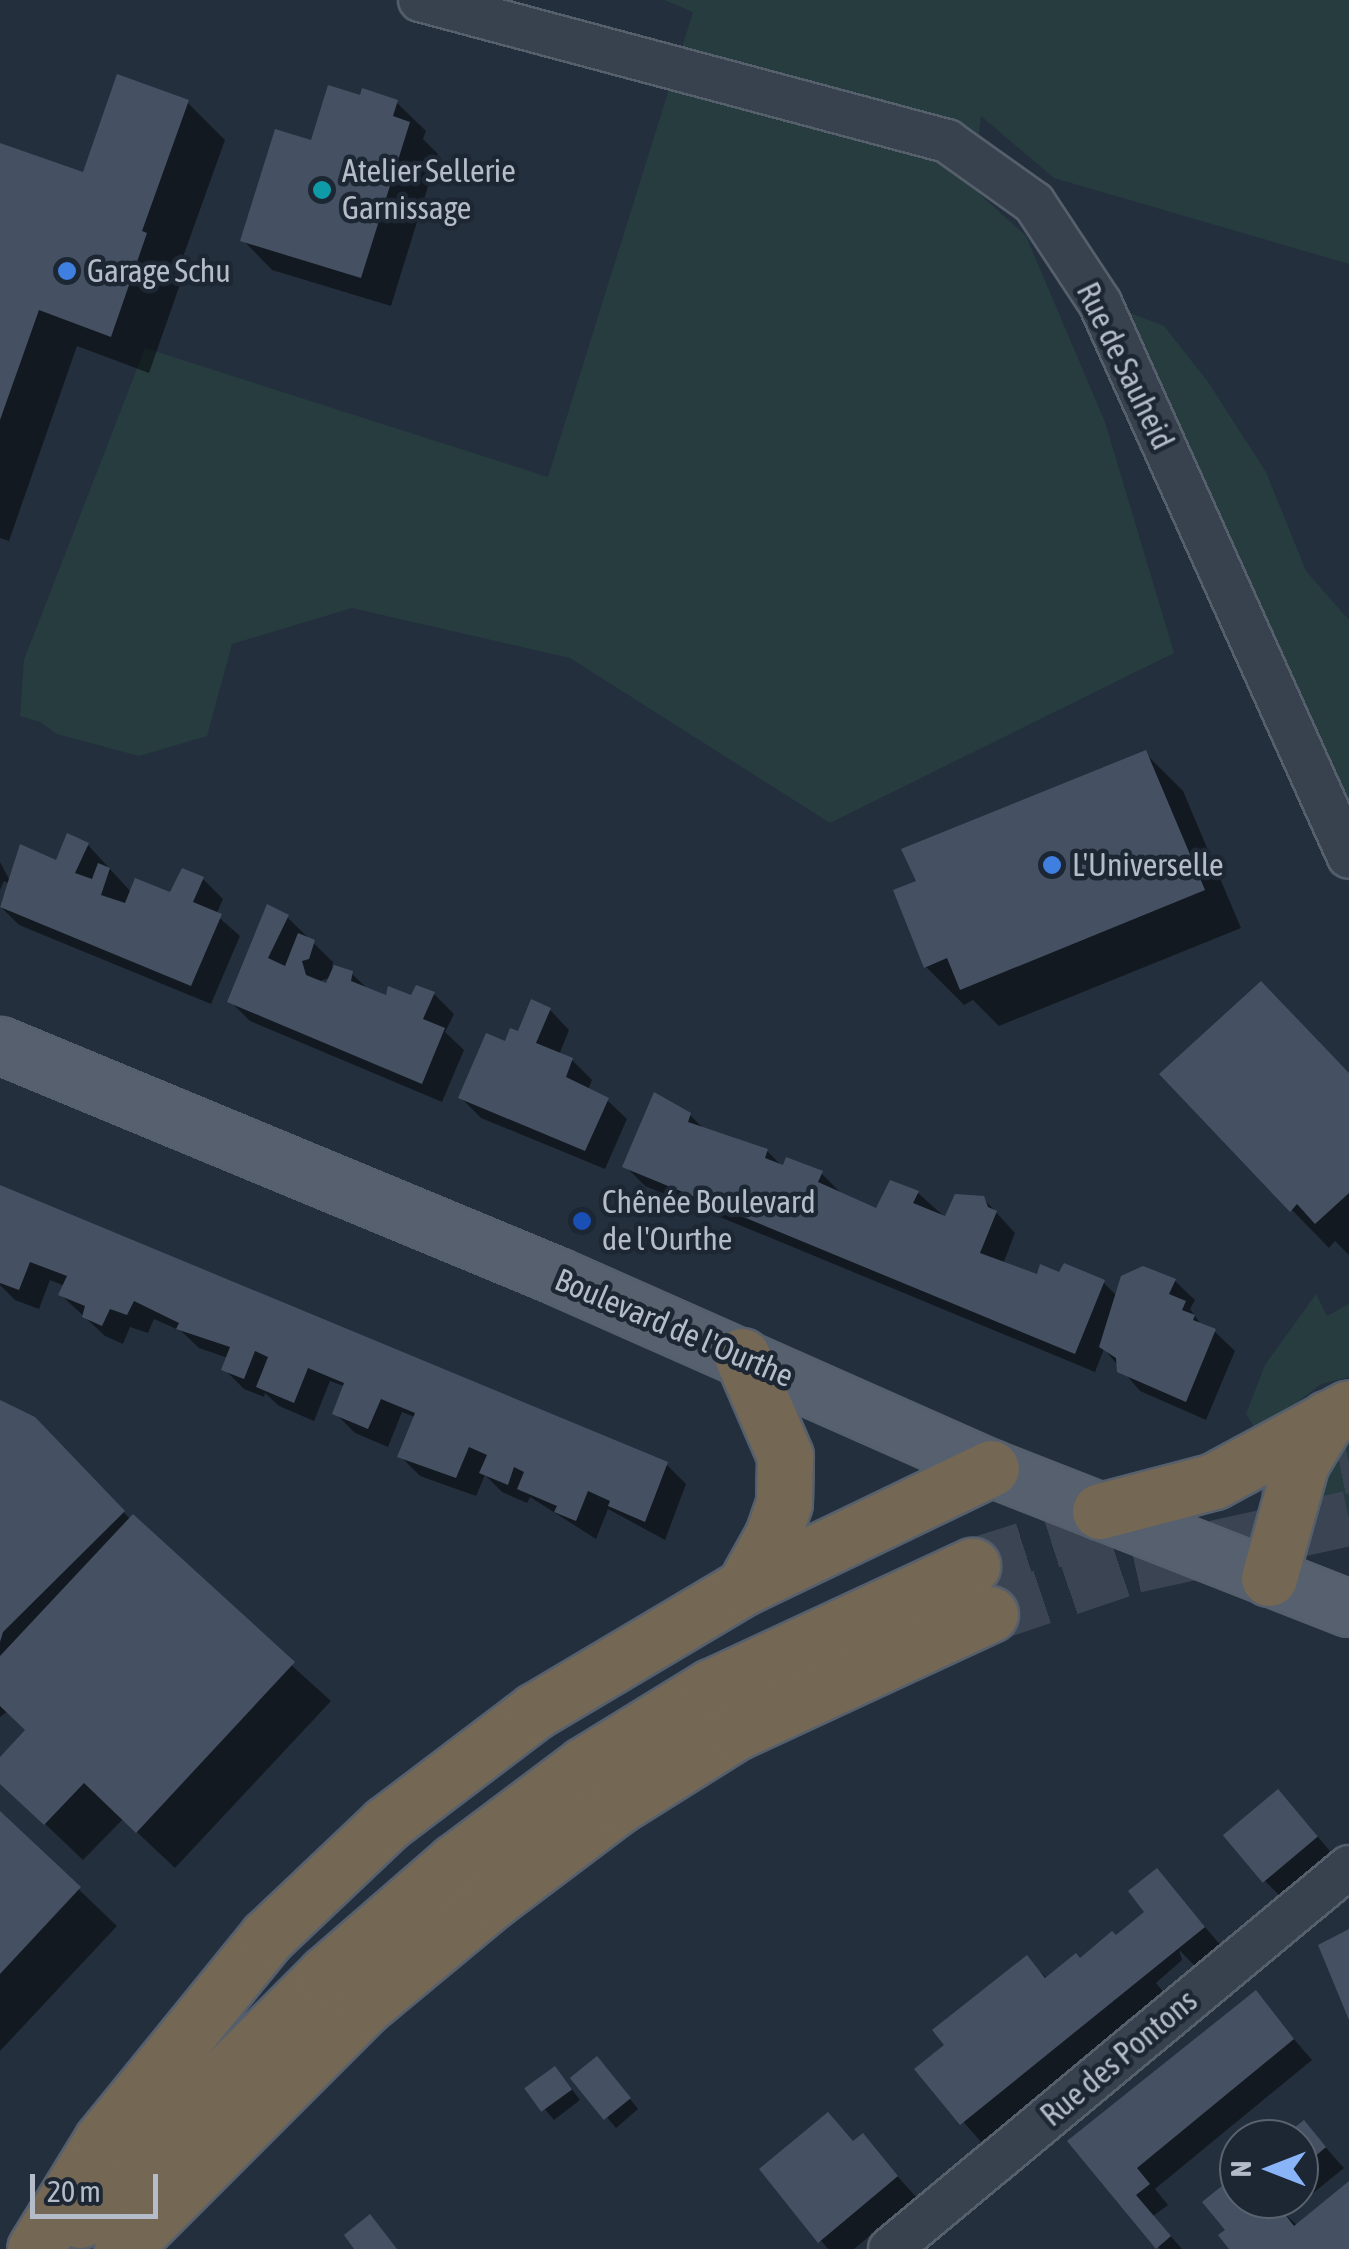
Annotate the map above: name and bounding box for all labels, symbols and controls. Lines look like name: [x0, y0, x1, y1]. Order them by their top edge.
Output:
place label: Atelier Sellerie Garnissage: [342, 153, 516, 228]
marker: Atelier Sellerie Garnissage: [311, 179, 333, 201]
place label: Garage Schu: [87, 252, 231, 290]
marker: Garage Schu: [56, 260, 78, 282]
street label: Rue de Sauheid: [1068, 276, 1182, 456]
place label: L'Universelle: [1072, 846, 1224, 884]
marker: L'Universelle: [1041, 854, 1063, 876]
place label: Chênée Boulevard de l'Ourthe: [602, 1184, 816, 1259]
marker: Chênée Boulevard de l'Ourthe: [571, 1210, 593, 1232]
street label: Boulevard de l'Ourthe: [549, 1260, 799, 1396]
street label: Rue des Pontons: [1033, 1981, 1205, 2135]
north arrow: [1219, 2119, 1319, 2219]
scale bar: [35, 2154, 162, 2216]
text: N: [1225, 2161, 1257, 2177]
text: 20 m: [47, 2174, 101, 2208]

